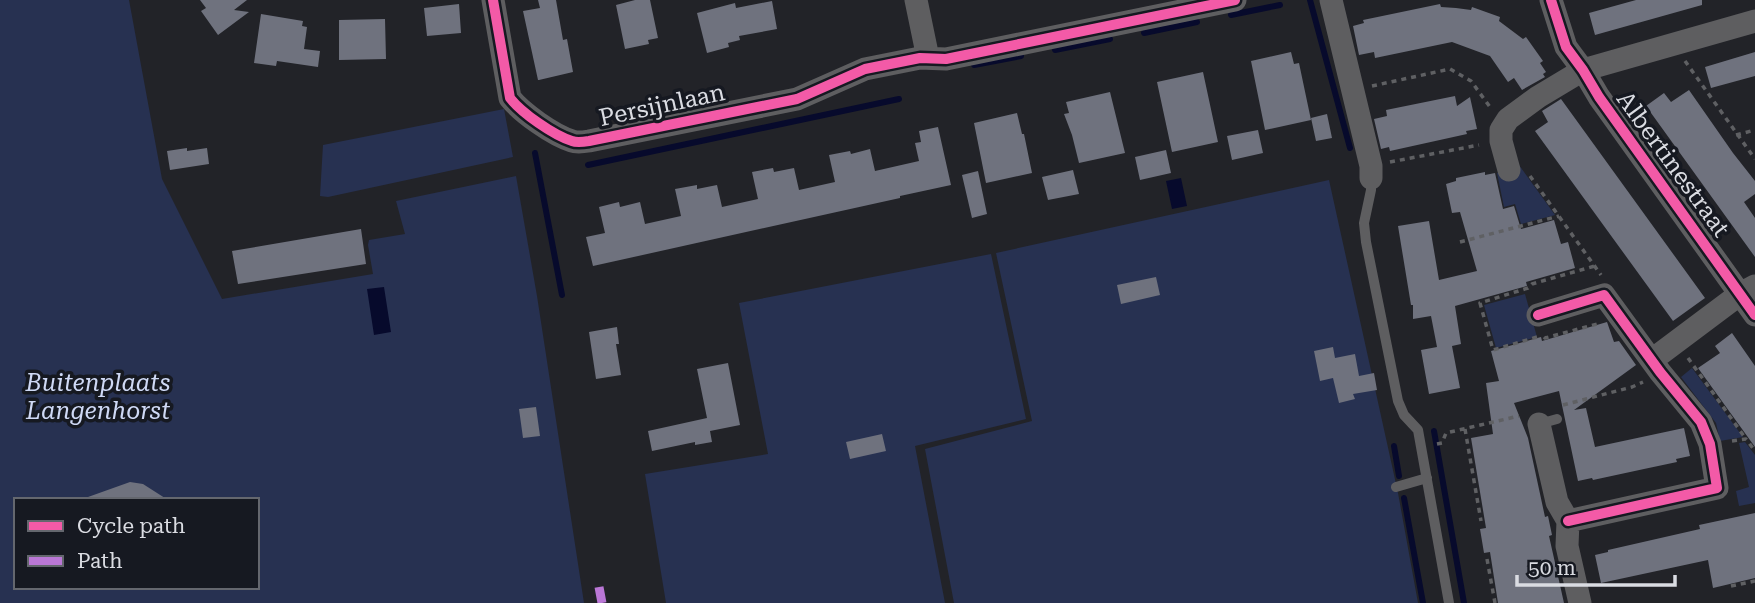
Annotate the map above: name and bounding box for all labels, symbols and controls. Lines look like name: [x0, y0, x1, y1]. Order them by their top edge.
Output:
street label: Persijnlaan: [597, 78, 727, 132]
street label: Albertinestraat: [1611, 86, 1735, 242]
park label: Buitenplaats Langenhorst: [25, 369, 170, 425]
legend: [14, 498, 259, 589]
text: Cycle path: [77, 514, 186, 538]
scale bar: [1517, 544, 1674, 588]
text: Path: [77, 549, 123, 573]
text: 50 m: [1528, 556, 1576, 580]

